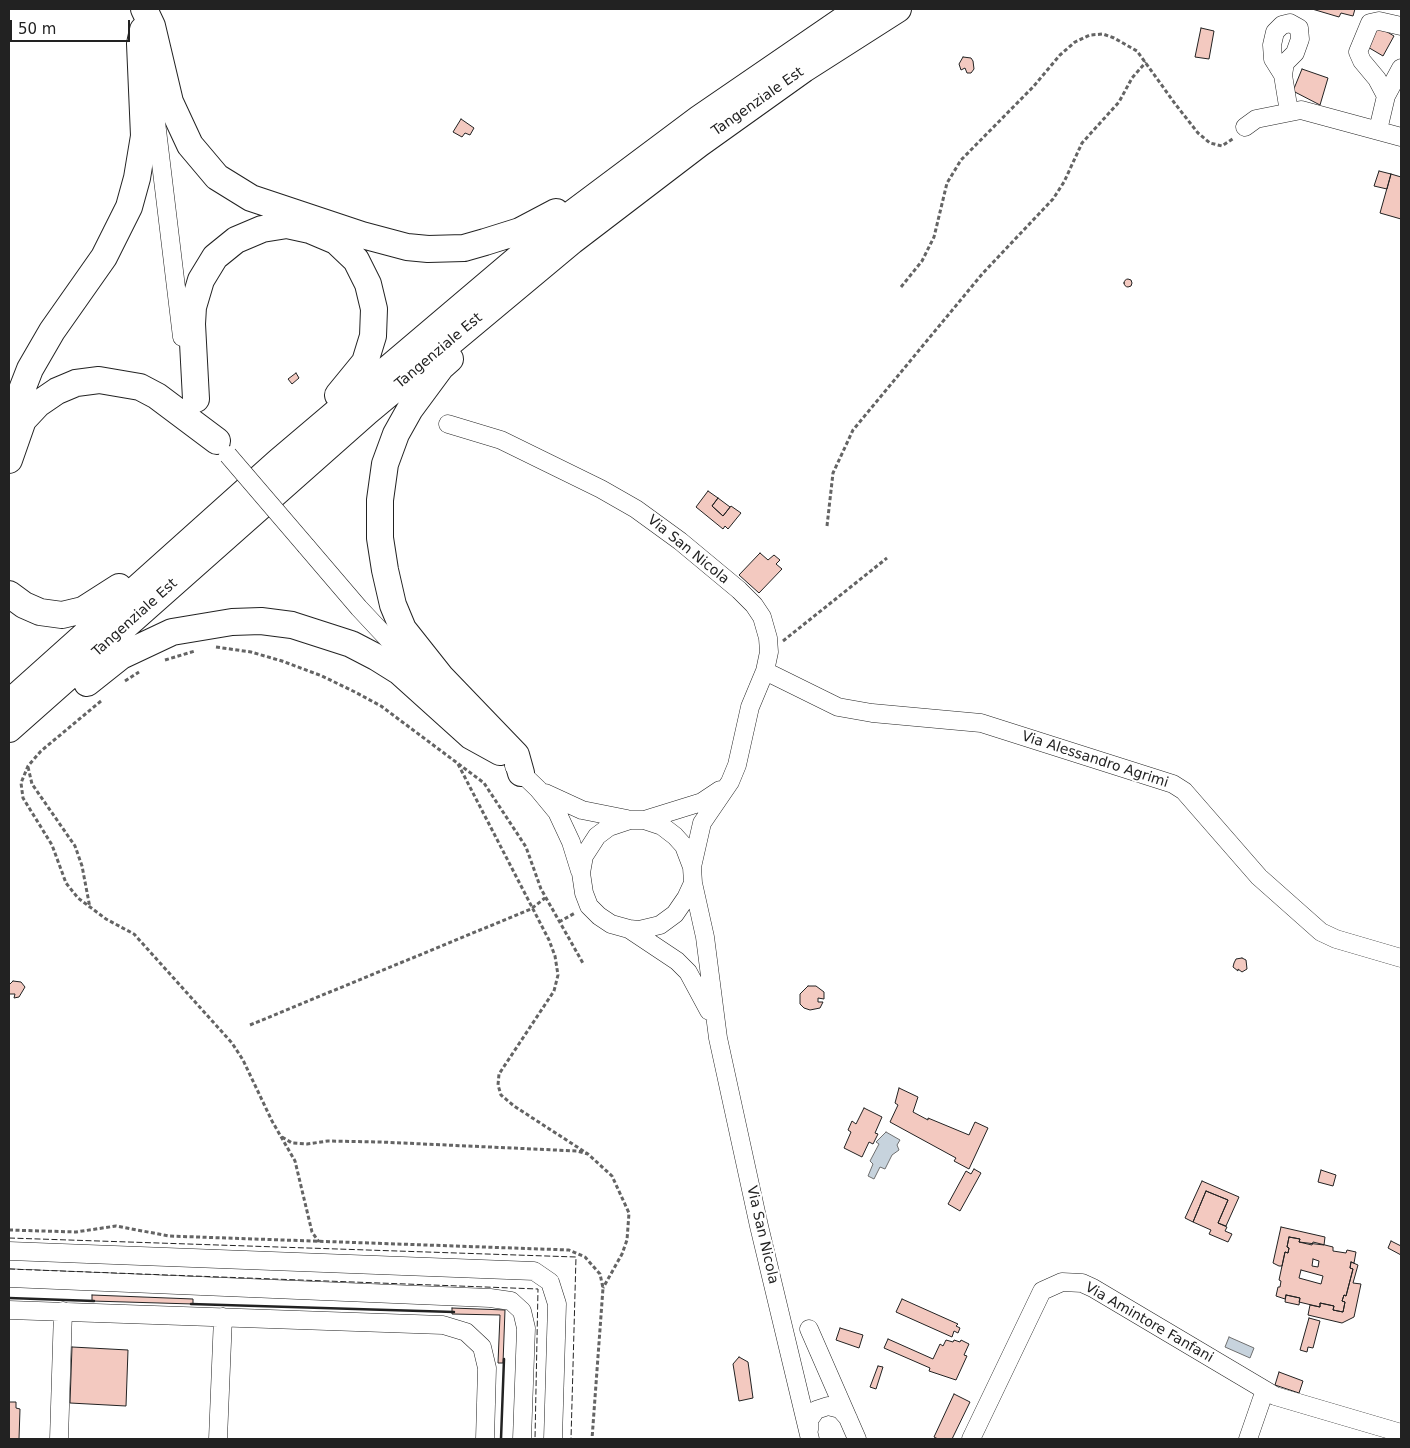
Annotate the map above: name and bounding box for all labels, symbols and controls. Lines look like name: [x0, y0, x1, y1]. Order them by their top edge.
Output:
scale bar: [12, 10, 132, 42]
text: 50 m: [18, 20, 56, 38]
street label: Tangenziale Est: [709, 64, 807, 140]
street label: Tangenziale Est: [392, 310, 486, 392]
street label: Via San Nicola: [644, 512, 732, 588]
street label: Tangenziale Est: [89, 575, 181, 661]
street label: Via Alessandro Agrimi: [1020, 728, 1170, 792]
street label: Via San Nicola: [743, 1184, 781, 1286]
street label: Via Amintore Fanfani: [1082, 1279, 1216, 1367]

